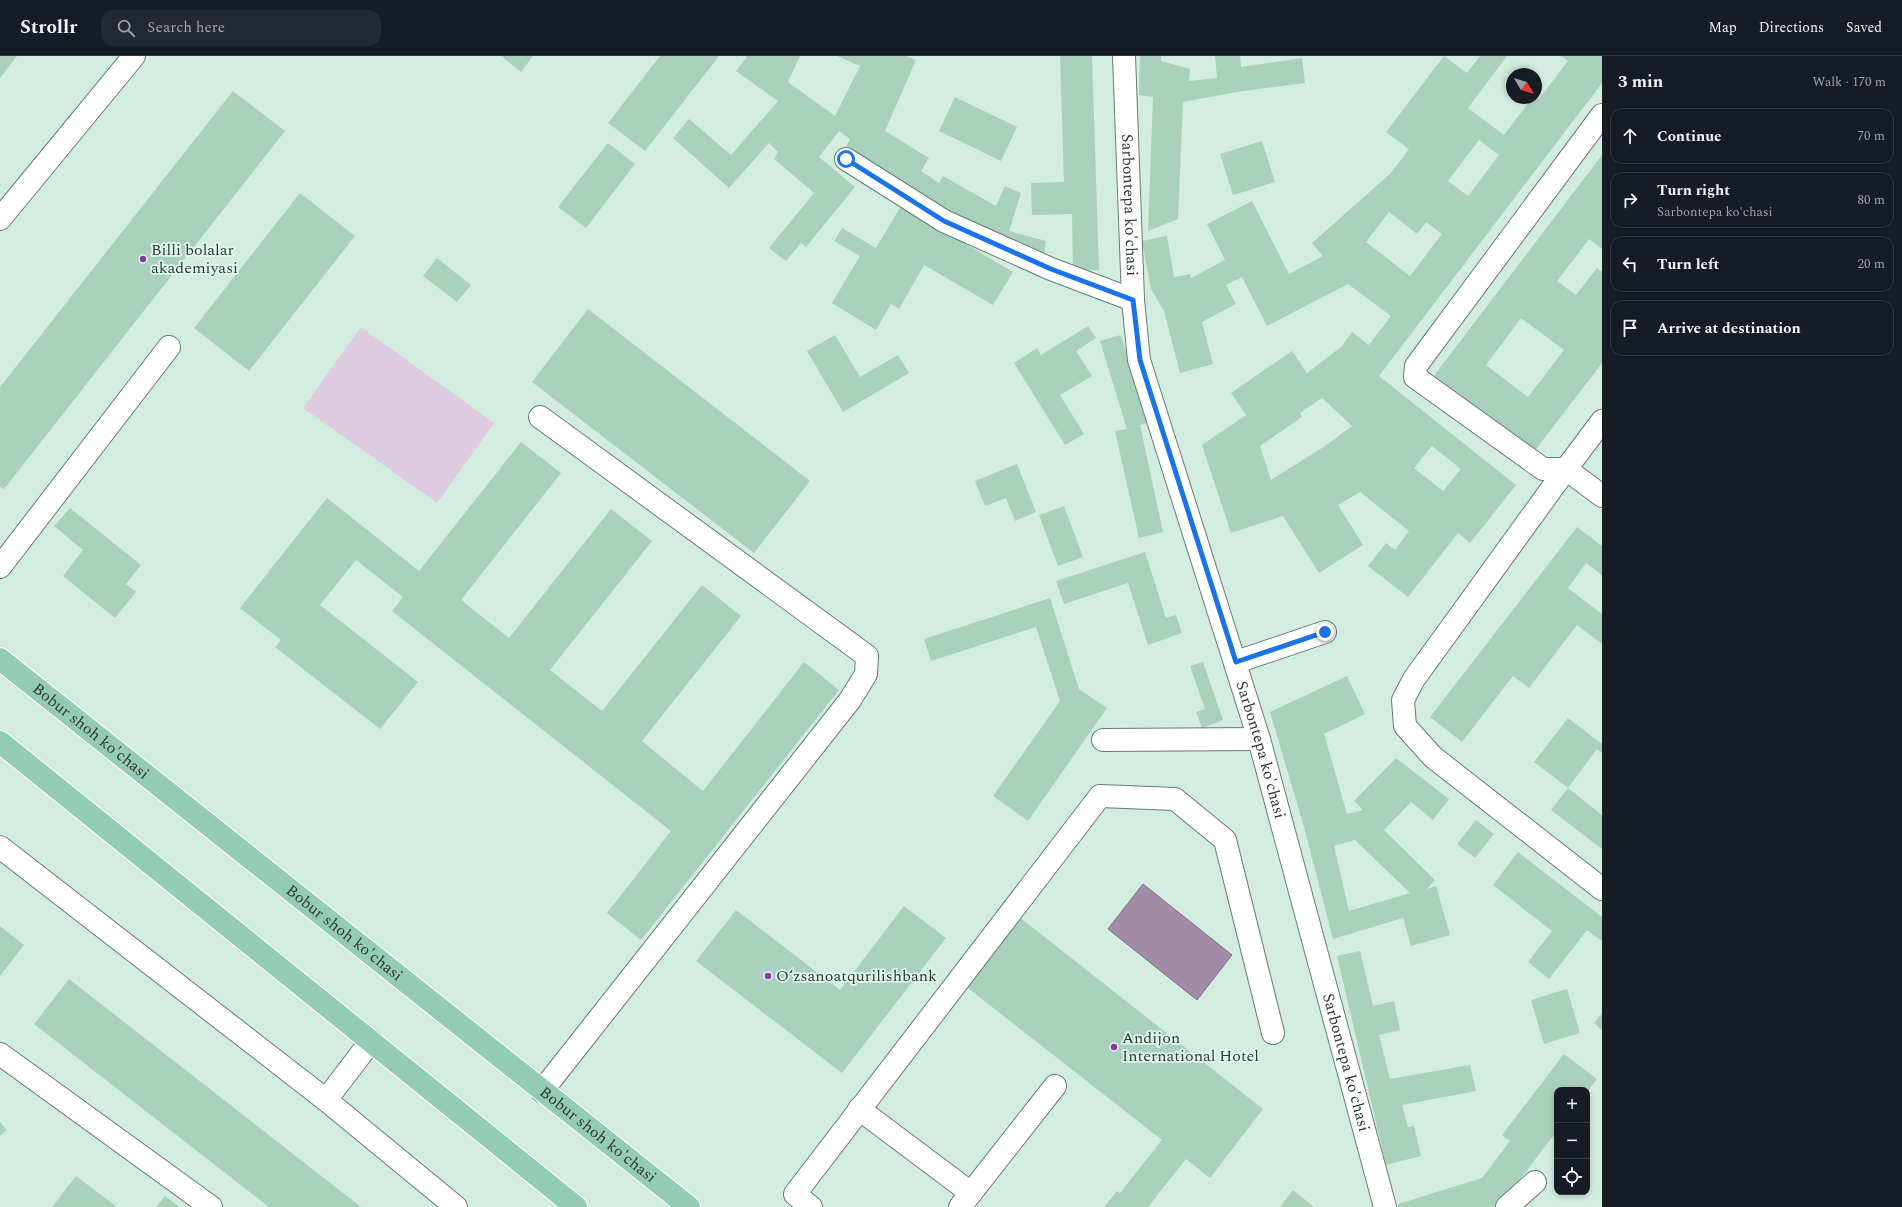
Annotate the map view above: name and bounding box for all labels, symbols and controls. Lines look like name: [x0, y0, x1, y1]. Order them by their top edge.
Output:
search box: [101, 10, 381, 46]
text: Strollr: [20, 13, 77, 42]
text: Search here: [147, 16, 225, 39]
icon: search: [115, 17, 137, 39]
text: Map: [1709, 17, 1737, 38]
text: Directions: [1759, 17, 1824, 38]
text: Saved: [1846, 17, 1882, 38]
north arrow: [1506, 68, 1542, 104]
text: 3 min: [1618, 69, 1663, 95]
text: Walk · 170 m: [1812, 72, 1886, 92]
icon: ahead: [1619, 125, 1641, 147]
text: Continue: [1657, 125, 1722, 148]
text: 70 m: [1858, 126, 1885, 146]
street label: Sarbontepa ko'chasi: [1115, 133, 1144, 276]
route start: [837, 150, 855, 168]
text: Turn right: [1657, 179, 1730, 202]
icon: right: [1619, 189, 1641, 211]
text: 80 m: [1858, 190, 1885, 210]
text: Sarbontepa ko'chasi: [1657, 202, 1773, 222]
place label: Billi bolalar akademiyasi: [151, 238, 238, 280]
icon: left: [1619, 253, 1641, 275]
text: Turn left: [1657, 253, 1719, 276]
marker: Billi bolalar akademiyasi: [138, 254, 148, 264]
text: 20 m: [1858, 254, 1885, 274]
icon: arrive: [1619, 317, 1641, 339]
text: Arrive at destination: [1657, 317, 1801, 340]
route end: [1316, 623, 1334, 641]
street label: Bobur shoh ko'chasi: [27, 677, 155, 785]
street label: Sarbontepa ko'chasi: [1229, 678, 1292, 821]
street label: Bobur shoh ko'chasi: [281, 879, 408, 987]
place label: Oʻzsanoatqurilishbank: [776, 964, 937, 988]
marker: Oʻzsanoatqurilishbank: [763, 971, 773, 981]
street label: Sarbontepa ko'chasi: [1316, 991, 1376, 1134]
place label: Andijon International Hotel: [1122, 1026, 1259, 1068]
marker: Andijon International Hotel: [1109, 1042, 1119, 1052]
street label: Bobur shoh ko'chasi: [534, 1080, 662, 1189]
map controls: [1554, 1087, 1590, 1195]
button: +: [1554, 1087, 1590, 1123]
button: −: [1554, 1123, 1590, 1159]
button: locate: [1554, 1159, 1590, 1195]

